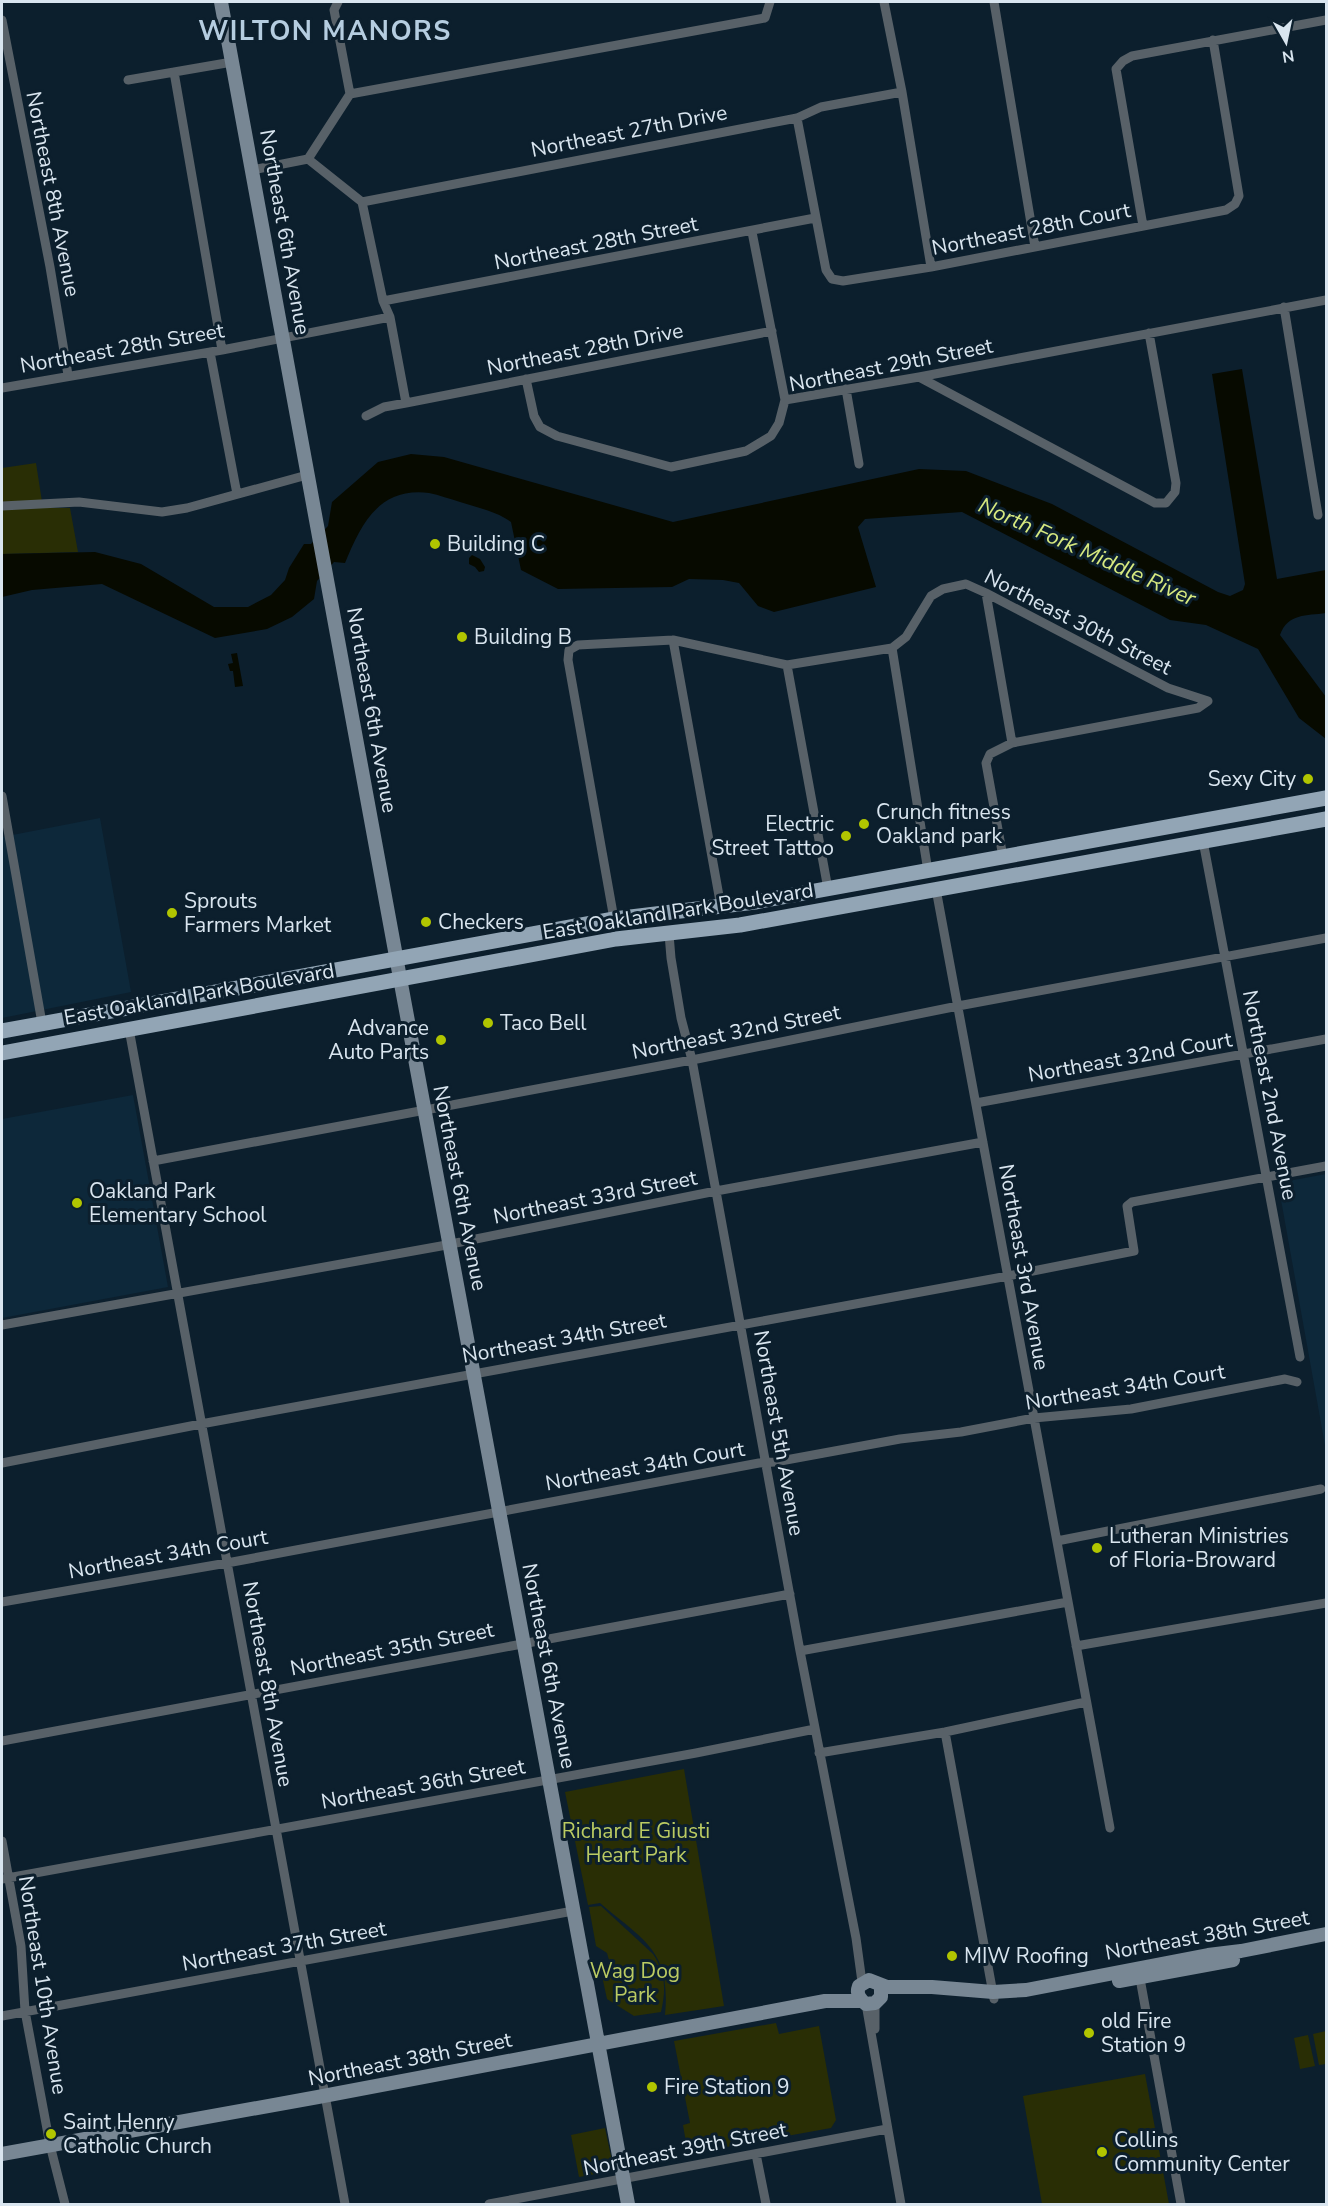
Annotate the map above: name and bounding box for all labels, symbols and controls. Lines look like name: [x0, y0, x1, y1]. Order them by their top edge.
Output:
north arrow: [1256, 12, 1316, 72]
district label: WILTON MANORS: [198, 13, 452, 50]
text: N: [1281, 44, 1296, 68]
street label: Northeast 8th Avenue: [19, 89, 87, 299]
street label: Northeast 27th Drive: [529, 98, 729, 164]
street label: Northeast 6th Avenue: [253, 127, 317, 337]
street label: Northeast 28th Court: [929, 196, 1133, 262]
street label: Northeast 28th Street: [492, 209, 701, 276]
street label: Northeast 28th Street: [18, 316, 227, 380]
street label: Northeast 28th Drive: [485, 316, 685, 382]
street label: Northeast 29th Street: [787, 331, 996, 398]
water label: North Fork Middle River: [974, 490, 1202, 614]
place label: Building C: [447, 530, 545, 558]
marker: Building C: [428, 537, 442, 551]
street label: Northeast 30th Street: [980, 563, 1177, 682]
street label: Northeast 6th Avenue: [340, 605, 404, 815]
place label: Building B: [474, 623, 572, 651]
marker: Building B: [455, 630, 469, 644]
place label: Sexy City: [1208, 765, 1296, 793]
marker: Sexy City: [1301, 772, 1315, 786]
place label: Crunch fitness Oakland park: [876, 798, 1011, 850]
place label: Electric Street Tattoo: [711, 810, 834, 862]
marker: Crunch fitness Oakland park: [857, 817, 871, 831]
marker: Electric Street Tattoo: [839, 829, 853, 843]
street label: East Oakland Park Boulevard: [540, 876, 816, 946]
place label: Sprouts Farmers Market: [184, 887, 332, 939]
marker: Sprouts Farmers Market: [165, 906, 179, 920]
place label: Checkers: [438, 908, 524, 936]
marker: Checkers: [419, 915, 433, 929]
street label: East Oakland Park Boulevard: [62, 956, 336, 1032]
street label: Northeast 2nd Avenue: [1236, 988, 1304, 1202]
street label: Northeast 32nd Street: [629, 998, 843, 1066]
place label: Taco Bell: [500, 1009, 587, 1037]
place label: Advance Auto Parts: [328, 1014, 429, 1066]
marker: Taco Bell: [481, 1016, 495, 1030]
street label: Northeast 32nd Court: [1026, 1025, 1235, 1089]
marker: Advance Auto Parts: [434, 1033, 448, 1047]
street label: Northeast 6th Avenue: [426, 1083, 494, 1293]
street label: Northeast 3rd Avenue: [992, 1162, 1056, 1372]
street label: Northeast 33rd Street: [491, 1163, 700, 1231]
place label: Oakland Park Elementary School: [89, 1177, 267, 1229]
marker: Oakland Park Elementary School: [70, 1196, 84, 1210]
street label: Northeast 34th Street: [460, 1306, 669, 1370]
street label: Northeast 5th Avenue: [747, 1328, 811, 1538]
street label: Northeast 34th Court: [1023, 1357, 1227, 1417]
street label: Northeast 34th Court: [543, 1435, 747, 1497]
place label: Lutheran Ministries of Floria-Broward: [1109, 1522, 1289, 1574]
street label: Northeast 34th Court: [66, 1523, 270, 1585]
marker: Lutheran Ministries of Floria-Broward: [1090, 1541, 1104, 1555]
street label: Northeast 6th Avenue: [515, 1561, 583, 1771]
street label: Northeast 8th Avenue: [236, 1579, 300, 1789]
street label: Northeast 35th Street: [288, 1615, 497, 1682]
street label: Northeast 36th Street: [319, 1752, 528, 1816]
park label: Richard E Giusti Heart Park: [562, 1817, 710, 1869]
street label: Northeast 10th Avenue: [12, 1874, 74, 2096]
street label: Northeast 38th Street: [1103, 1903, 1312, 1967]
street label: Northeast 37th Street: [180, 1914, 389, 1978]
place label: MIW Roofing: [964, 1942, 1089, 1970]
marker: MIW Roofing: [945, 1949, 959, 1963]
park label: Wag Dog Park: [590, 1957, 680, 2009]
place label: old Fire Station 9: [1101, 2007, 1186, 2059]
street label: Northeast 38th Street: [306, 2025, 515, 2092]
marker: old Fire Station 9: [1082, 2026, 1096, 2040]
place label: Fire Station 9: [664, 2073, 790, 2101]
marker: Fire Station 9: [645, 2080, 659, 2094]
place label: Saint Henry Catholic Church: [63, 2108, 212, 2160]
street label: Northeast 39th Street: [581, 2115, 790, 2182]
place label: Collins Community Center: [1114, 2126, 1290, 2178]
marker: Saint Henry Catholic Church: [44, 2127, 58, 2141]
marker: Collins Community Center: [1095, 2145, 1109, 2159]

